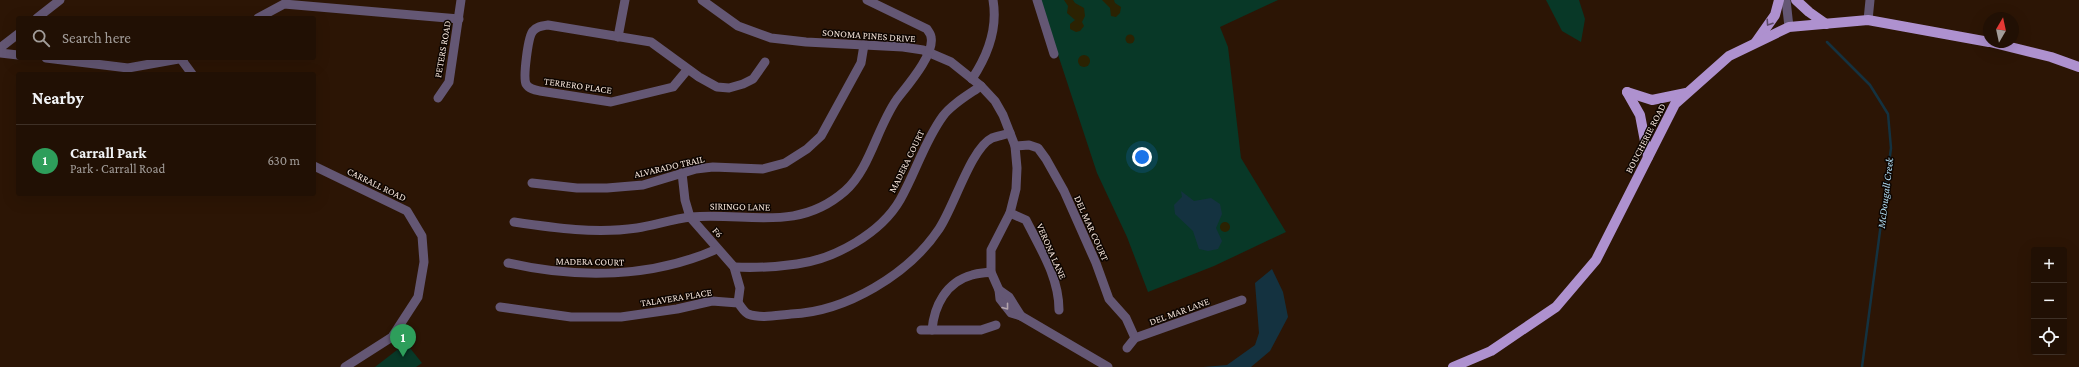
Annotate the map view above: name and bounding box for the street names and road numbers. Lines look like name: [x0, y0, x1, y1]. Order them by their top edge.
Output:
street label: PETERS ROAD: [432, 19, 453, 78]
street label: SONOMA PINES DRIVE: [822, 27, 917, 44]
street label: TERRERO PLACE: [543, 75, 613, 96]
street label: BOUCHERIE ROAD: [1623, 101, 1668, 175]
street label: MADERA COURT: [886, 127, 927, 194]
street label: ALVARADO TRAIL: [633, 153, 705, 180]
street label: CARRALL ROAD: [345, 165, 408, 204]
street label: DEL MAR COURT: [1072, 194, 1111, 263]
street label: SIRINGO LANE: [710, 200, 771, 213]
street label: VERONA LANE: [1034, 222, 1069, 281]
street label: F6: [710, 225, 725, 240]
street label: MADERA COURT: [556, 255, 625, 268]
street label: TALAVERA PLACE: [640, 286, 713, 309]
street label: DEL MAR LANE: [1148, 295, 1211, 327]

